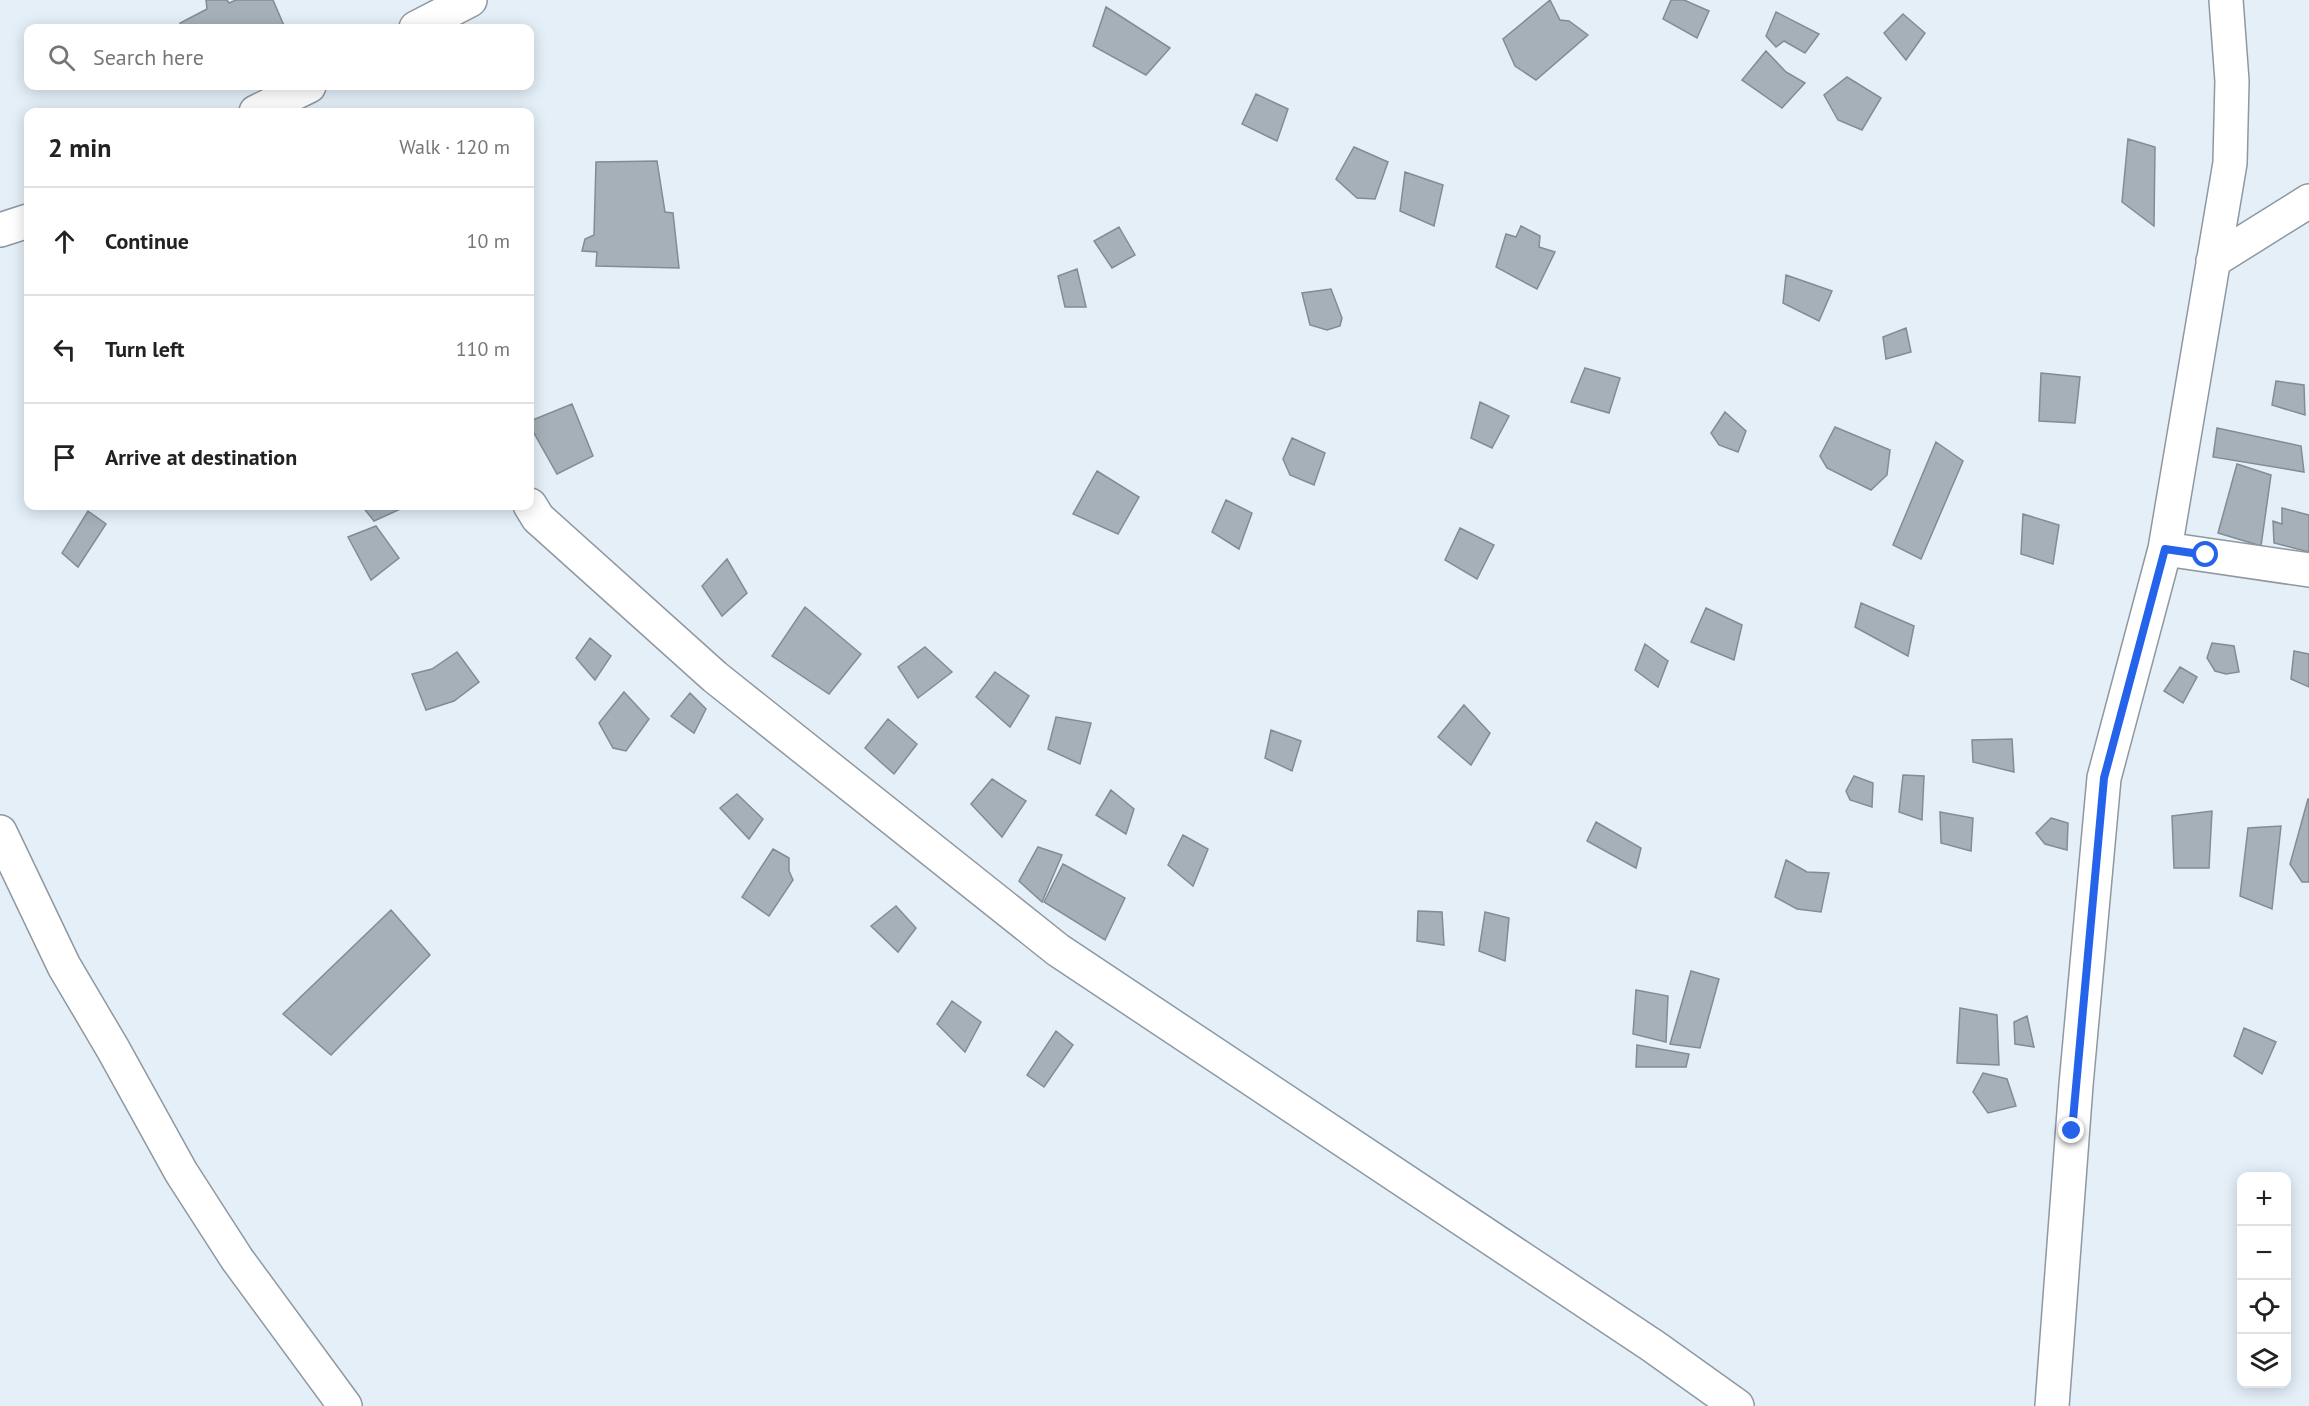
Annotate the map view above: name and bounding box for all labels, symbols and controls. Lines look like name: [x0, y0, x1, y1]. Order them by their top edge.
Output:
search box: [24, 24, 534, 90]
icon: search: [45, 41, 78, 74]
text: Search here: [93, 43, 204, 71]
text: 2 min: [48, 131, 111, 164]
text: Walk · 120 m: [399, 134, 510, 160]
icon: ahead: [48, 225, 81, 258]
text: Continue: [105, 227, 189, 255]
text: 10 m: [467, 228, 510, 254]
icon: left: [48, 333, 81, 366]
text: Turn left: [105, 335, 185, 363]
text: 110 m: [456, 336, 510, 362]
icon: arrive: [48, 441, 81, 474]
text: Arrive at destination: [105, 443, 297, 471]
route start: [2192, 541, 2218, 567]
route end: [2058, 1117, 2084, 1143]
map controls: [2237, 1172, 2291, 1388]
button: +: [2237, 1172, 2291, 1226]
button: −: [2237, 1226, 2291, 1280]
button: locate: [2237, 1280, 2291, 1334]
button: layers: [2237, 1334, 2291, 1388]

